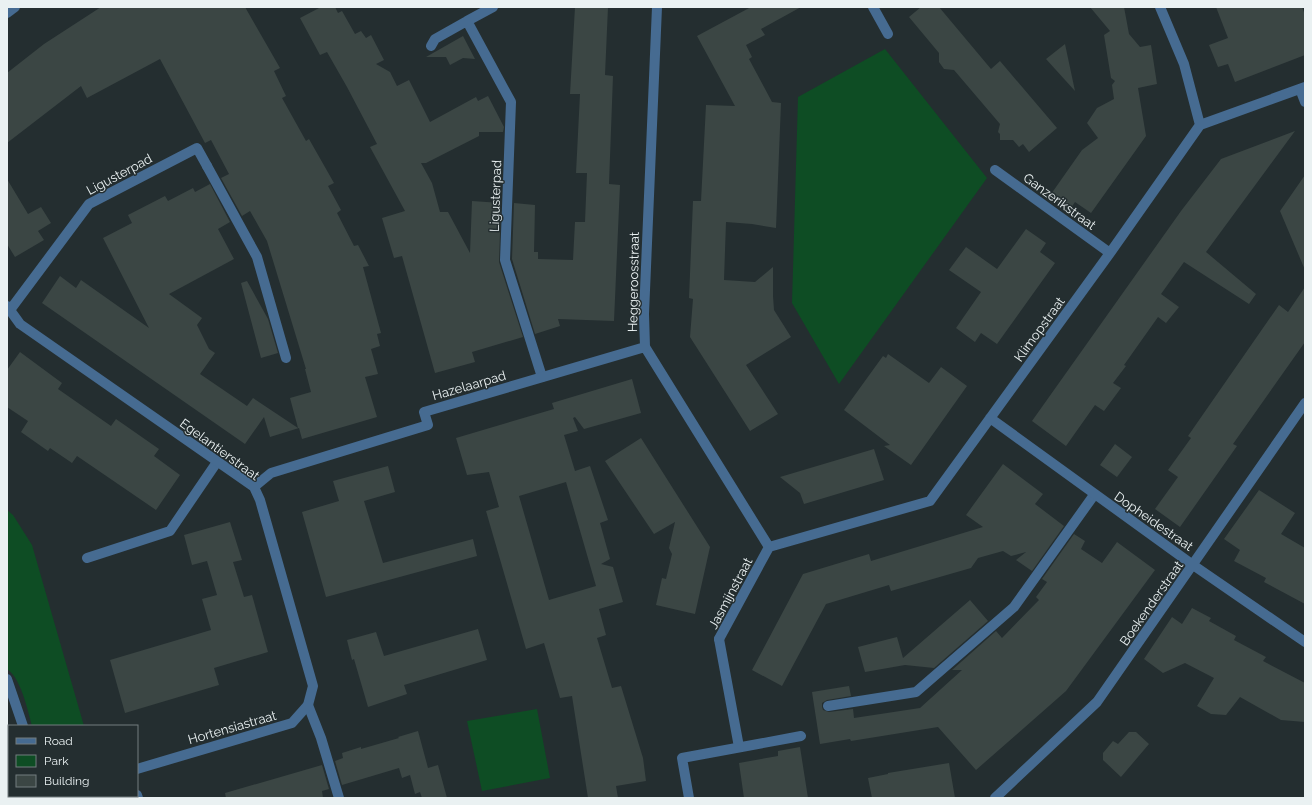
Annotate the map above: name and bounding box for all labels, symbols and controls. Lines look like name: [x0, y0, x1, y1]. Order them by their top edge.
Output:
street label: Ligusterpad: [84, 151, 155, 198]
street label: Ligusterpad: [487, 160, 504, 232]
street label: Ganzerikstraat: [1021, 170, 1099, 233]
street label: Heggeroosstraat: [625, 231, 642, 332]
street label: Klimopstraat: [1011, 294, 1068, 364]
street label: Hazelaarpad: [431, 368, 508, 403]
street label: Egelantierstraat: [177, 416, 263, 484]
street label: Dopheidestraat: [1112, 489, 1196, 554]
street label: Jasmijnstraat: [705, 555, 756, 631]
street label: Boekenderstraat: [1117, 558, 1187, 648]
street label: Hortensiastraat: [186, 708, 279, 747]
legend: [8, 725, 138, 797]
text: Road: [44, 734, 73, 748]
text: Park: [44, 754, 69, 768]
text: Building: [44, 774, 90, 788]

